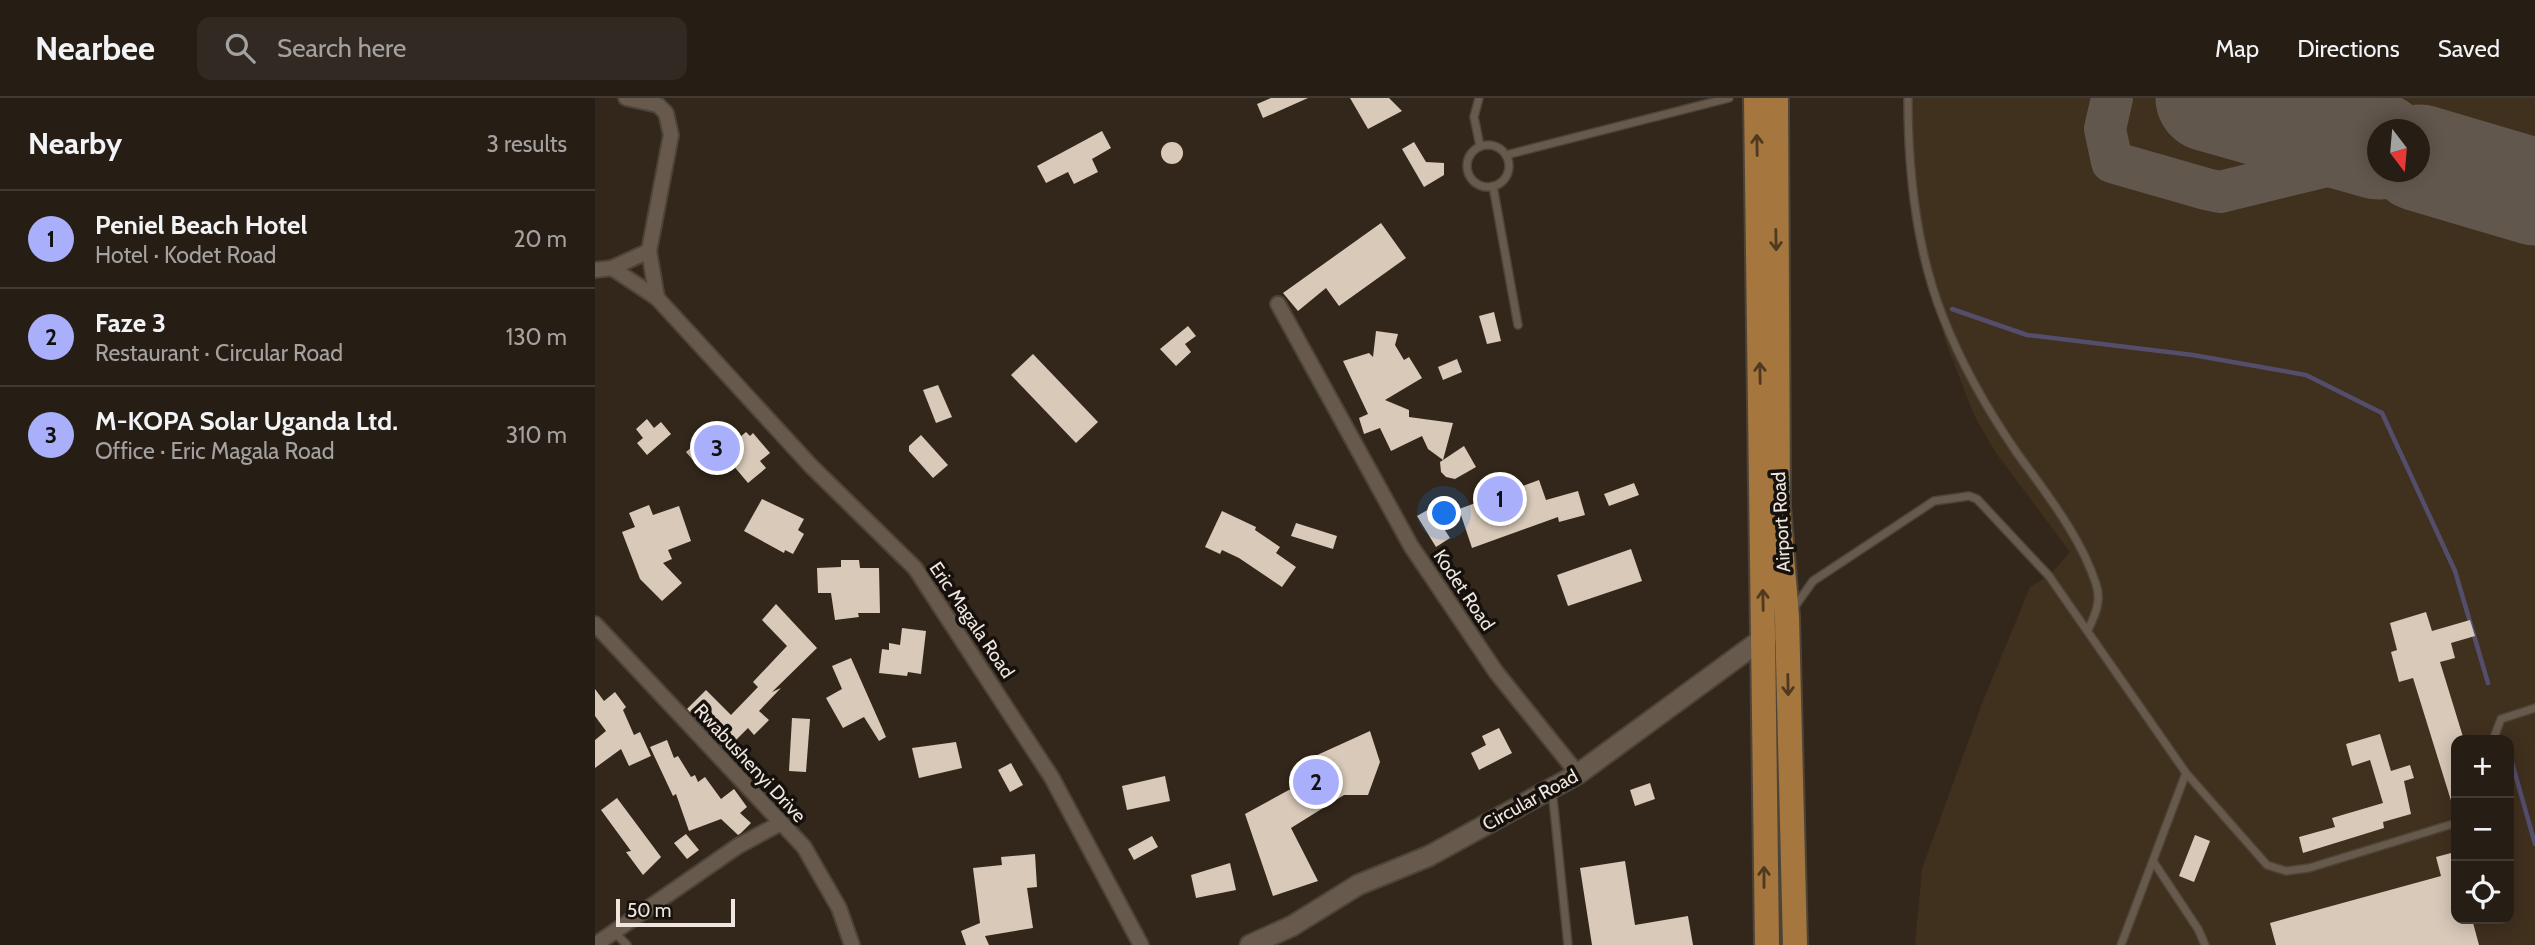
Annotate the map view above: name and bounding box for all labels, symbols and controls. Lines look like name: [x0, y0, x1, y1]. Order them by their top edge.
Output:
search box: [197, 17, 687, 80]
text: Nearbee: [35, 28, 155, 68]
icon: search: [221, 29, 259, 67]
text: Search here: [277, 32, 406, 64]
text: Map: [2215, 34, 2259, 63]
text: Directions: [2297, 34, 2400, 63]
text: Saved: [2438, 34, 2500, 63]
north arrow: [2367, 119, 2430, 182]
text: Nearby: [28, 125, 122, 162]
text: 3 results: [486, 130, 567, 158]
one-way arrow: [1750, 134, 1763, 157]
text: Peniel Beach Hotel: [95, 209, 307, 241]
text: 1: [47, 225, 55, 253]
text: 20 m: [514, 225, 567, 253]
one-way arrow: [1769, 228, 1783, 251]
text: Hotel · Kodet Road: [95, 241, 276, 269]
text: Faze 3: [95, 307, 166, 339]
text: 2: [45, 323, 57, 351]
text: 130 m: [506, 323, 567, 351]
text: Restaurant · Circular Road: [95, 339, 343, 367]
one-way arrow: [1753, 362, 1767, 385]
text: M-KOPA Solar Uganda Ltd.: [95, 405, 398, 437]
text: 3: [45, 421, 57, 449]
text: 310 m: [506, 421, 567, 449]
pin: 3: [694, 422, 740, 474]
text: Office · Eric Magala Road: [95, 437, 334, 465]
street label: Airport Road: [1767, 471, 1795, 573]
pin: 1: [1477, 473, 1523, 525]
your location: [1427, 496, 1461, 530]
street label: Kodet Road: [1429, 545, 1499, 635]
street label: Eric Magala Road: [925, 557, 1019, 683]
one-way arrow: [1756, 589, 1770, 612]
one-way arrow: [1782, 674, 1795, 697]
street label: Rwabushenyi Drive: [689, 699, 811, 827]
map controls: [2451, 735, 2514, 924]
button: +: [2451, 735, 2514, 798]
pin: 2: [1293, 756, 1339, 808]
street label: Circular Road: [1478, 764, 1582, 836]
button: −: [2451, 798, 2514, 861]
button: locate: [2451, 861, 2514, 924]
one-way arrow: [1757, 866, 1771, 889]
scale bar: [616, 896, 735, 928]
text: 50 m: [627, 899, 671, 922]

